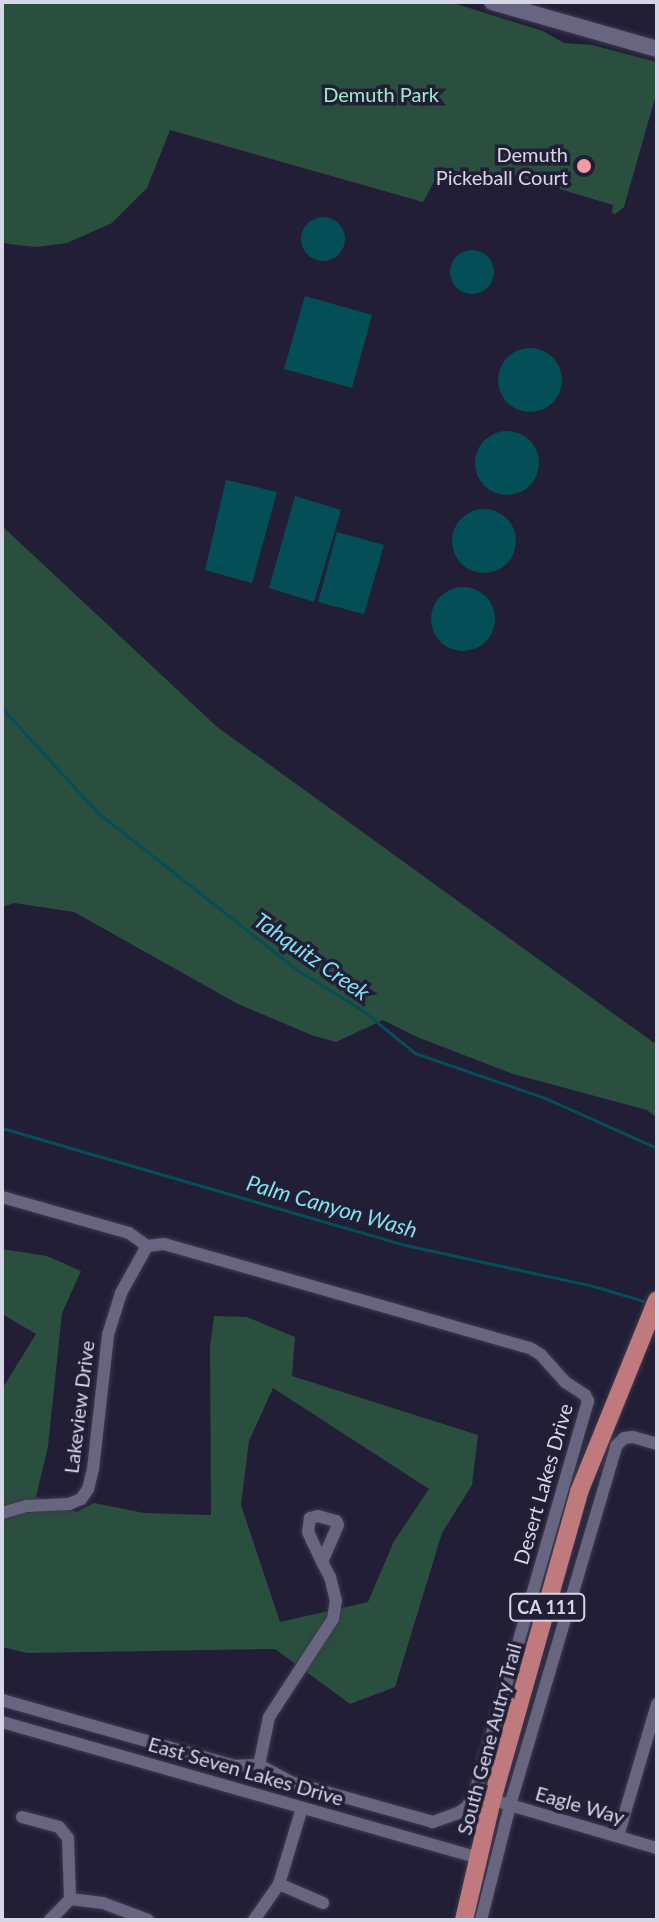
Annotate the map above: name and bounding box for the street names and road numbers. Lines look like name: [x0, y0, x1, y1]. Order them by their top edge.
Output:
street label: Lakeview Drive: [59, 1339, 99, 1475]
street label: Desert Lakes Drive: [509, 1401, 577, 1567]
road number: CA 111: [507, 1593, 587, 1621]
street label: South Gene Autry Trail: [452, 1640, 526, 1838]
street label: East Seven Lakes Drive: [146, 1732, 346, 1810]
street label: Eagle Way: [533, 1781, 627, 1829]

